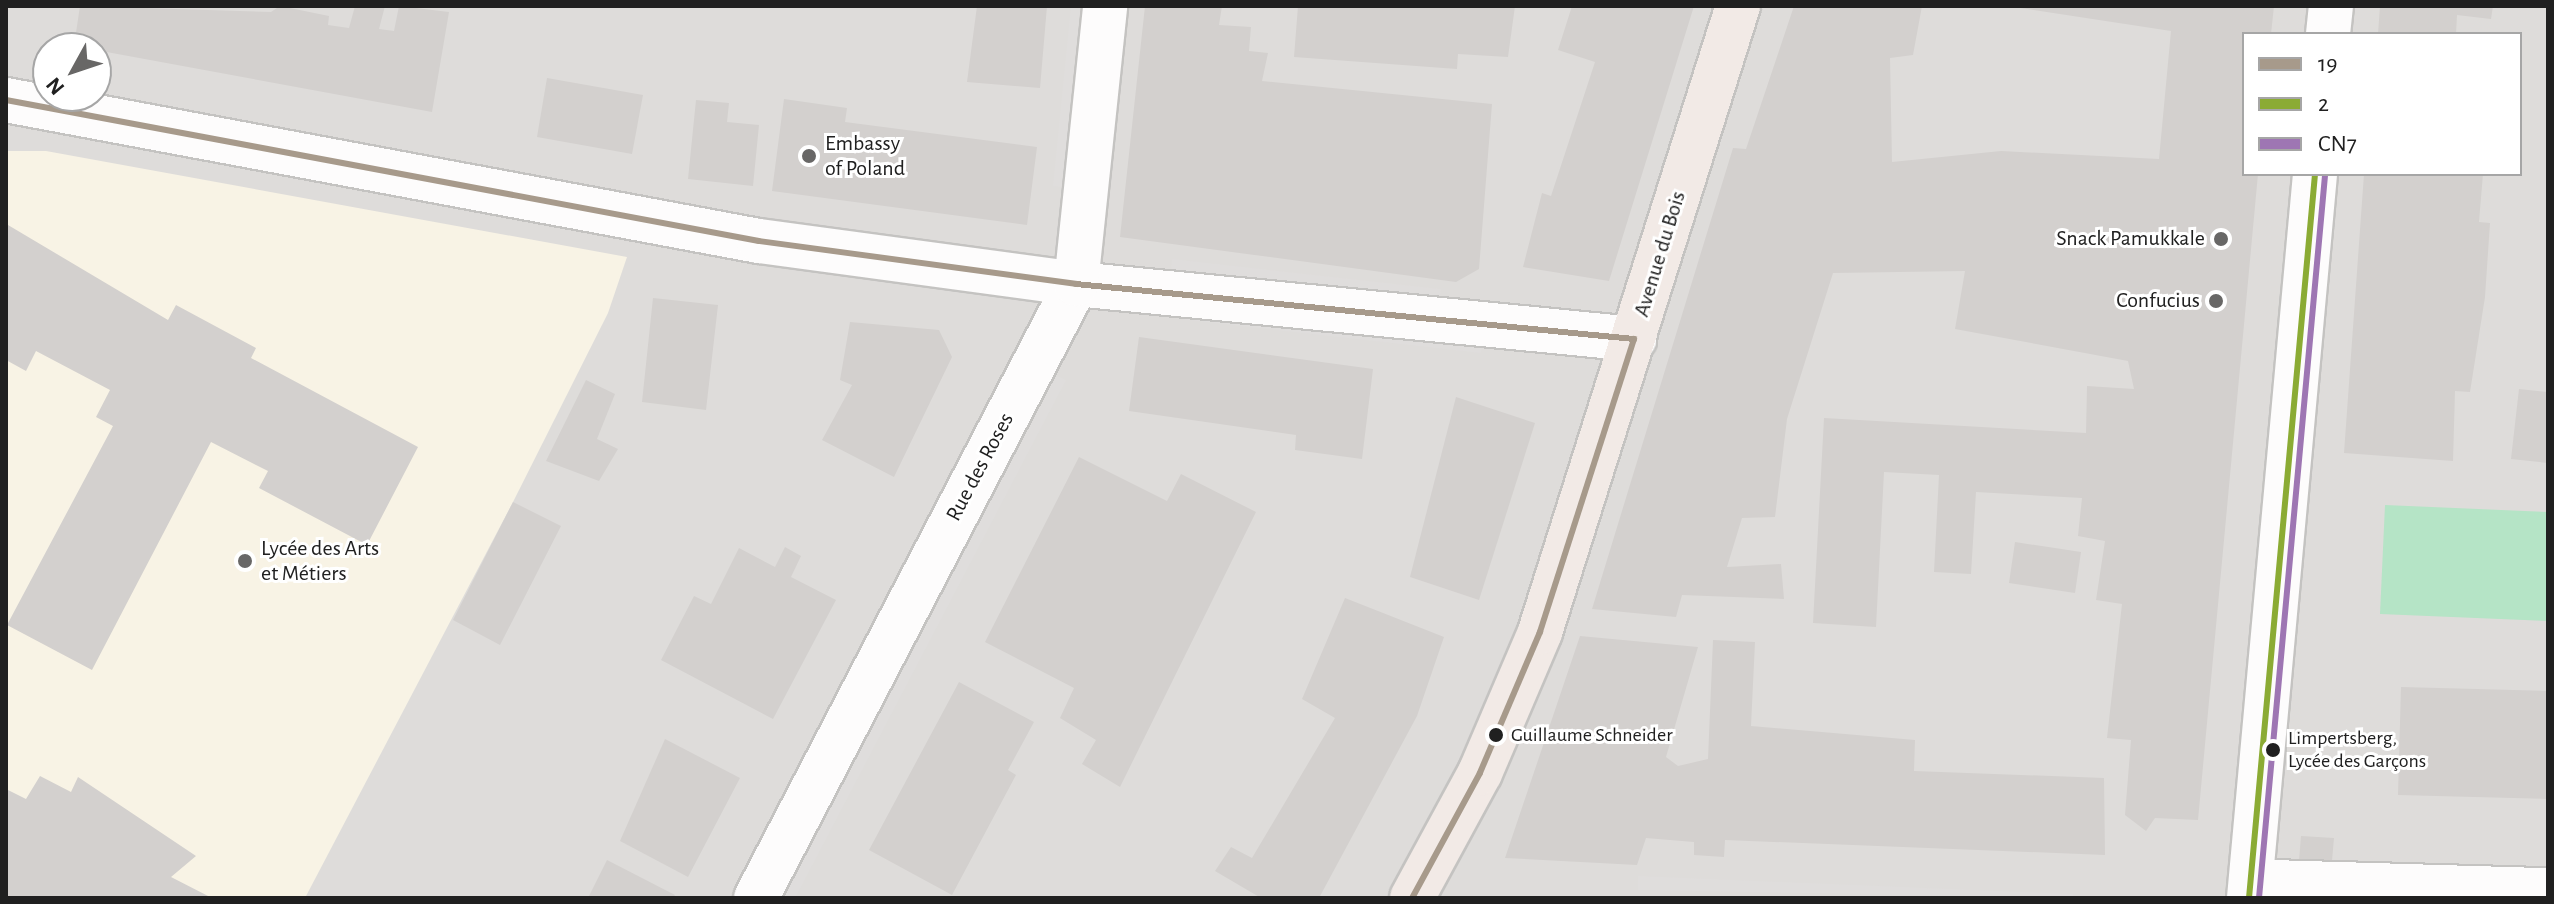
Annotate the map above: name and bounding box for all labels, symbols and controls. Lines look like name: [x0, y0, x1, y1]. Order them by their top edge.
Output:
north arrow: [32, 32, 112, 112]
legend: [2242, 32, 2522, 176]
text: 19: [2318, 52, 2338, 76]
text: N: [42, 73, 68, 99]
text: 2: [2318, 92, 2329, 116]
place label: Embassy of Poland: [825, 130, 905, 182]
text: CN7: [2318, 132, 2357, 156]
marker: Embassy of Poland: [800, 147, 818, 165]
street label: Avenue du Bois: [1628, 188, 1692, 320]
place label: Snack Pamukkale: [2056, 226, 2205, 252]
marker: Snack Pamukkale: [2212, 230, 2230, 248]
place label: Confucius: [2116, 288, 2200, 314]
marker: Confucius: [2207, 292, 2225, 310]
street label: Rue des Roses: [940, 408, 1020, 526]
place label: Lycée des Arts et Métiers: [261, 535, 379, 586]
marker: Lycée des Arts et Métiers: [236, 552, 254, 570]
place label: Guillaume Schneider: [1511, 723, 1673, 747]
place label: Limpertsberg, Lycée des Garçons: [2288, 726, 2426, 773]
marker: Guillaume Schneider: [1488, 727, 1504, 743]
marker: Limpertsberg, Lycée des Garçons: [2265, 742, 2281, 758]

